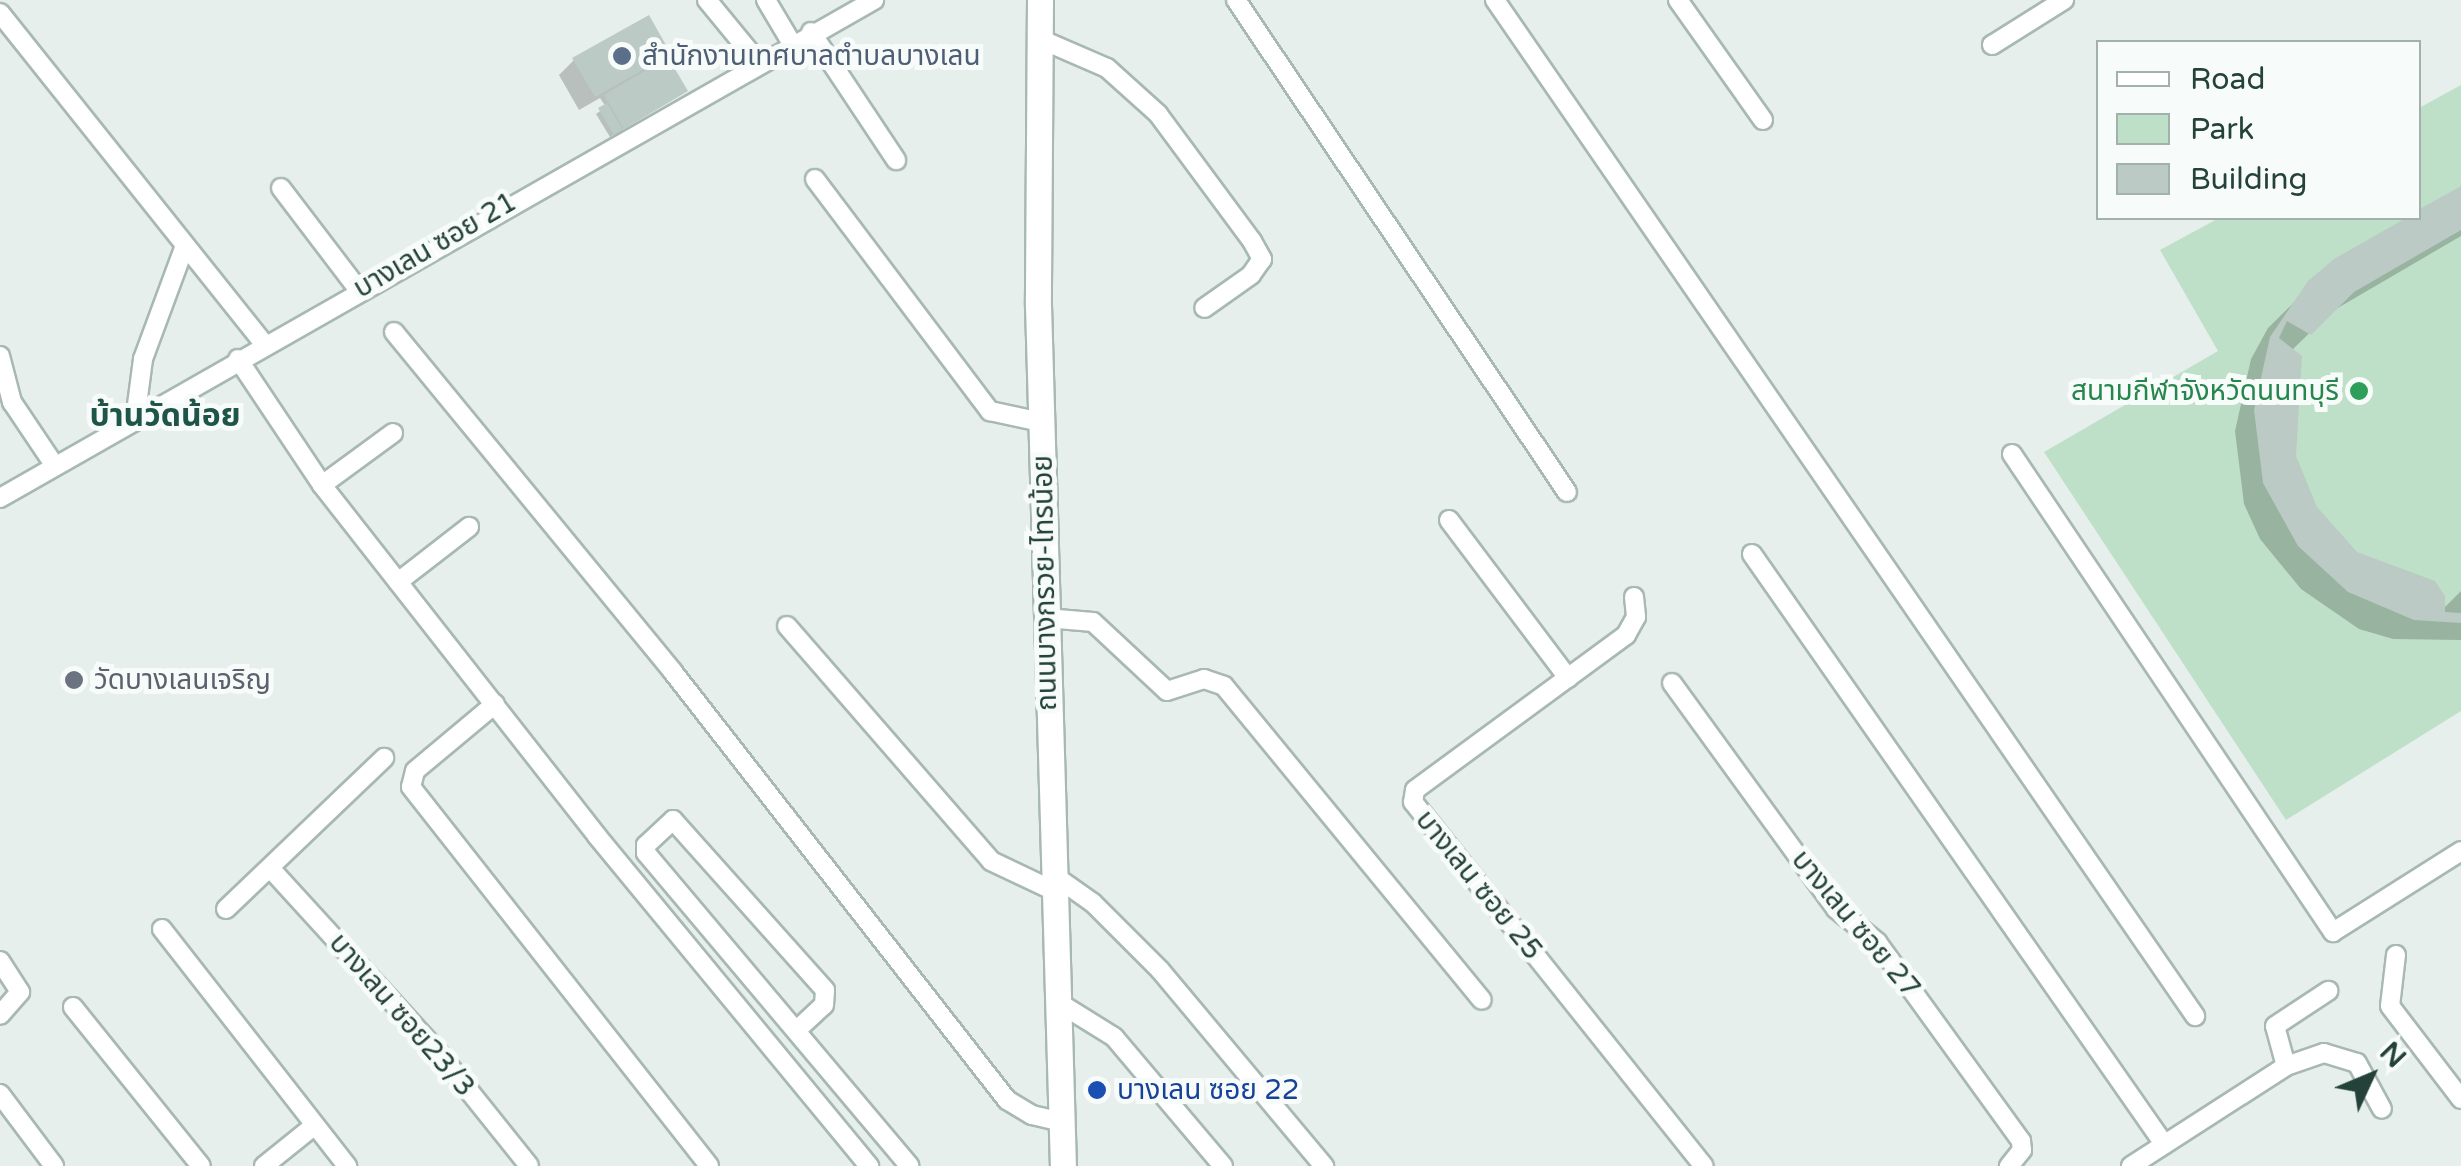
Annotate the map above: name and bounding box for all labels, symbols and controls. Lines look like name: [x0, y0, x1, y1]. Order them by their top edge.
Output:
place label: สำนักงานเทศบาลตำบลบางเลน: [642, 39, 981, 73]
legend: [2096, 40, 2421, 220]
marker: สำนักงานเทศบาลตำบลบางเลน: [611, 45, 633, 67]
text: Road: [2190, 61, 2265, 98]
text: Park: [2190, 111, 2254, 148]
text: Building: [2190, 161, 2307, 198]
street label: บางเลน ซอย 21: [348, 185, 522, 305]
place label: สนามกีฬาจังหวัดนนทบุรี: [2071, 374, 2339, 408]
marker: สนามกีฬาจังหวัดนนทบุรี: [2348, 380, 2370, 402]
district label: บ้านวัดน้อย: [89, 397, 241, 435]
street label: ถนนบางกรวย-ไทรน้อย: [1026, 455, 1064, 711]
place label: วัดบางเลนเจริญ: [94, 663, 271, 697]
marker: วัดบางเลนเจริญ: [63, 669, 85, 691]
street label: บางเลน ซอย 25: [1409, 804, 1549, 966]
street label: บางเลน ซอย 27: [1784, 843, 1928, 1005]
street label: บางเลน ซอย23/3: [322, 927, 482, 1103]
north arrow: [2321, 1026, 2421, 1126]
text: N: [2373, 1035, 2413, 1075]
place label: บางเลน ซอย 22: [1117, 1073, 1299, 1107]
marker: บางเลน ซอย 22: [1086, 1079, 1108, 1101]

